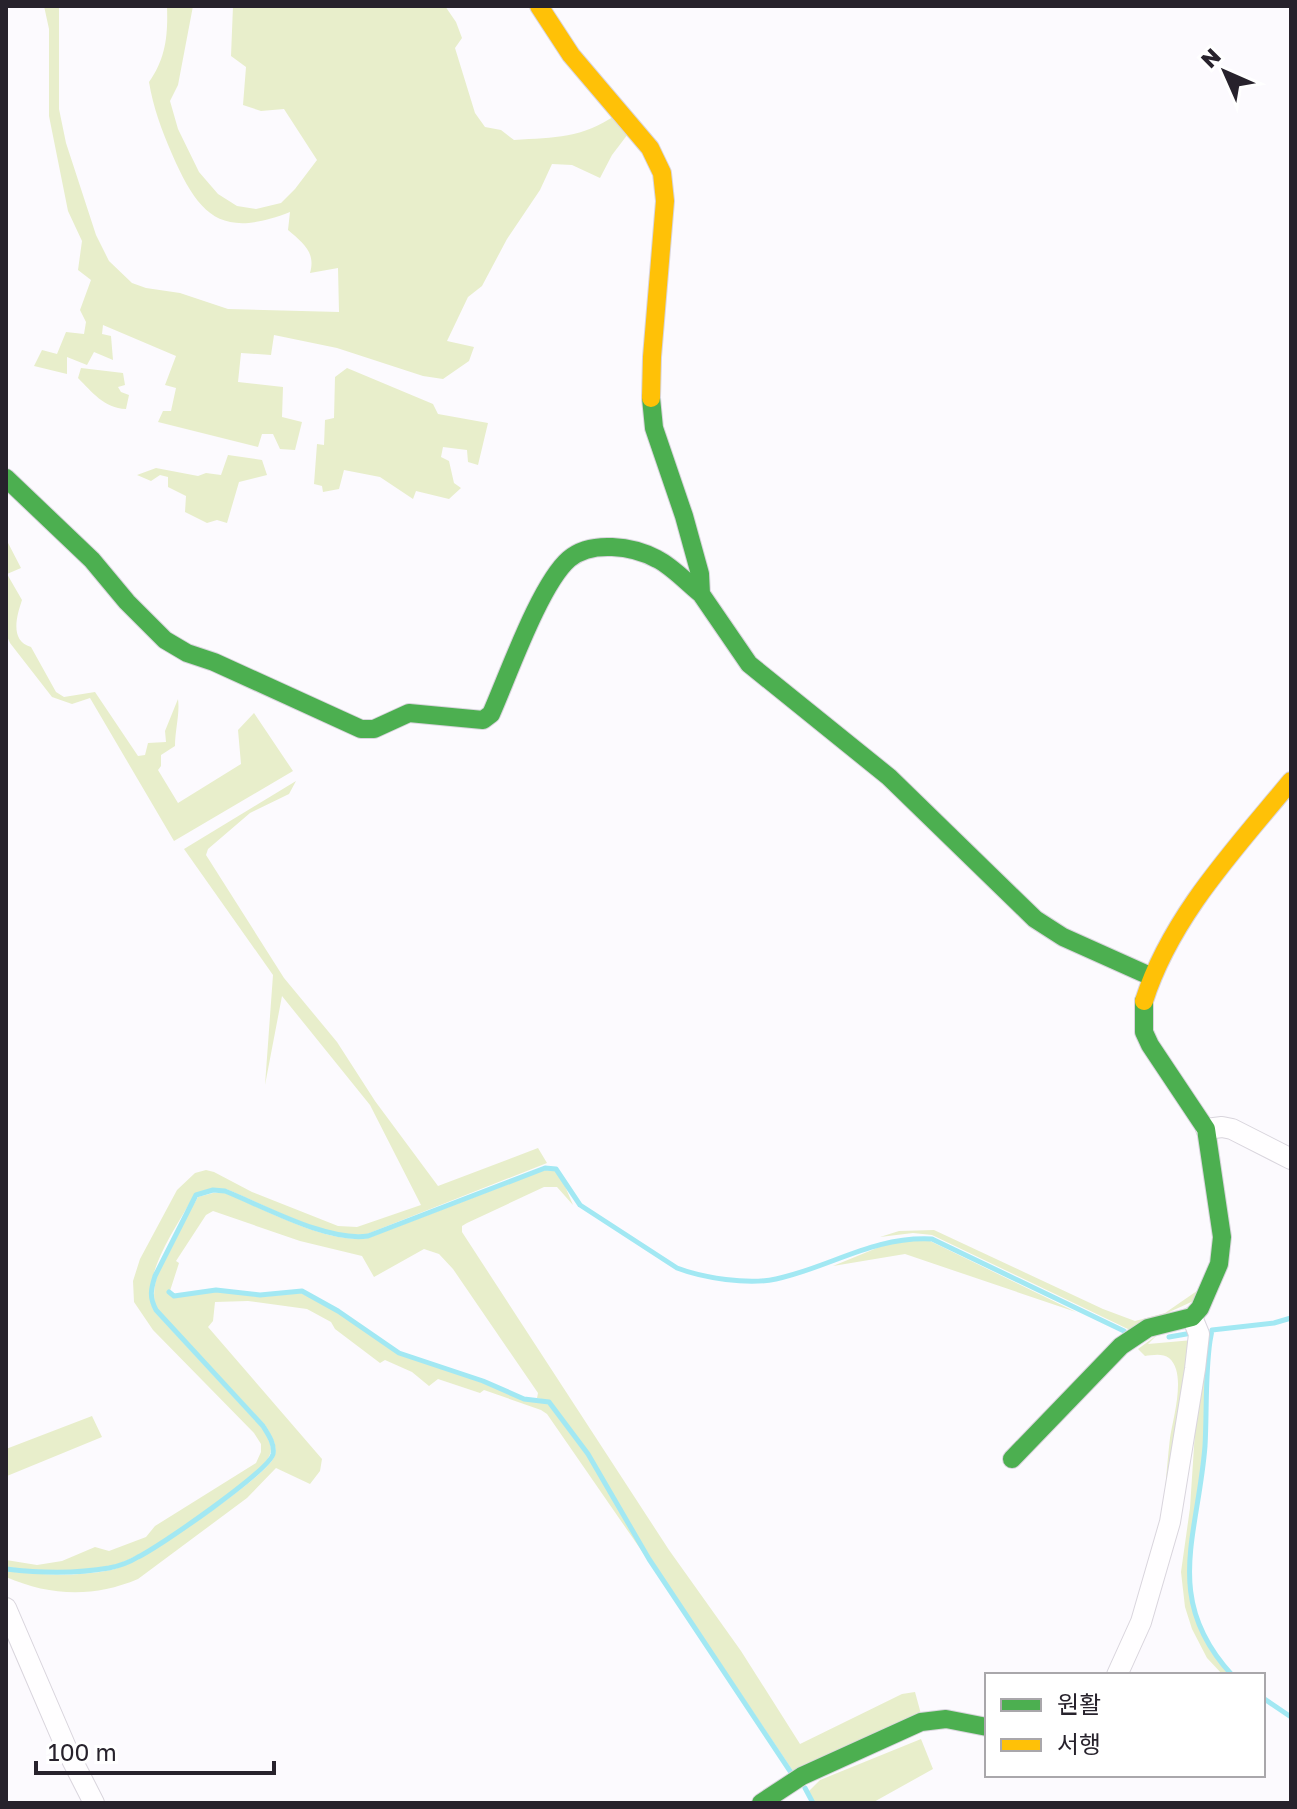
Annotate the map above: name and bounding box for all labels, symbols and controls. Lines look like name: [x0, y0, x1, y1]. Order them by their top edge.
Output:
north arrow: [1185, 32, 1265, 112]
text: N: [1195, 42, 1226, 73]
legend: [985, 1673, 1265, 1777]
text: 원활: [1057, 1689, 1101, 1718]
scale bar: [36, 1725, 274, 1775]
text: 서행: [1057, 1729, 1101, 1758]
text: 100 m: [48, 1737, 117, 1766]

